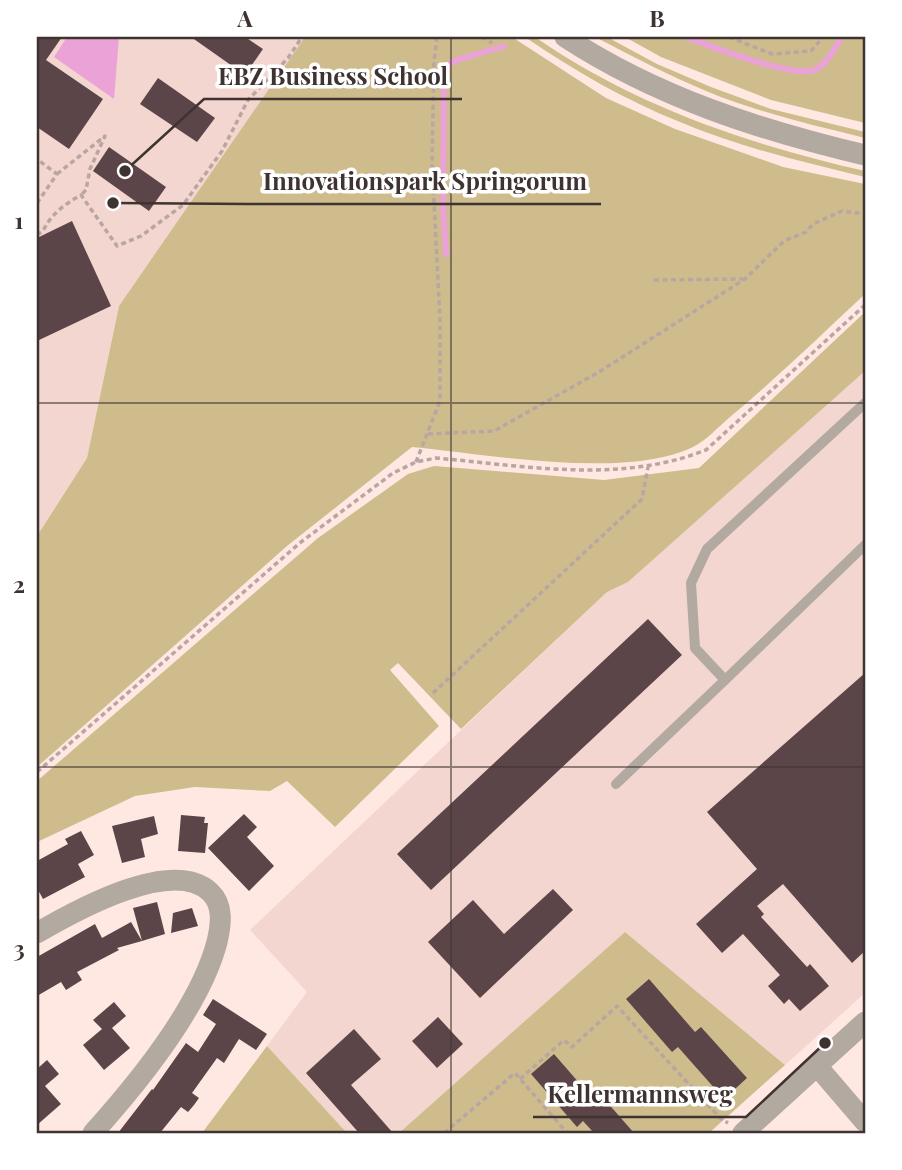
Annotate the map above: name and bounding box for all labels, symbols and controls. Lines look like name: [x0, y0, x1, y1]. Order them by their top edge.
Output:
text: A: [236, 2, 253, 33]
text: B: [649, 2, 665, 33]
callout: EBZ Business School: [204, 54, 462, 99]
text: EBZ Business School: [218, 59, 449, 91]
callout: Innovationspark Springorum: [249, 159, 601, 204]
text: Innovationspark Springorum: [263, 164, 587, 196]
text: 1: [15, 204, 24, 235]
text: 2: [13, 568, 25, 599]
text: 3: [13, 932, 25, 963]
callout: Kellermannsweg: [533, 1072, 746, 1117]
text: Kellermannsweg: [547, 1077, 733, 1109]

